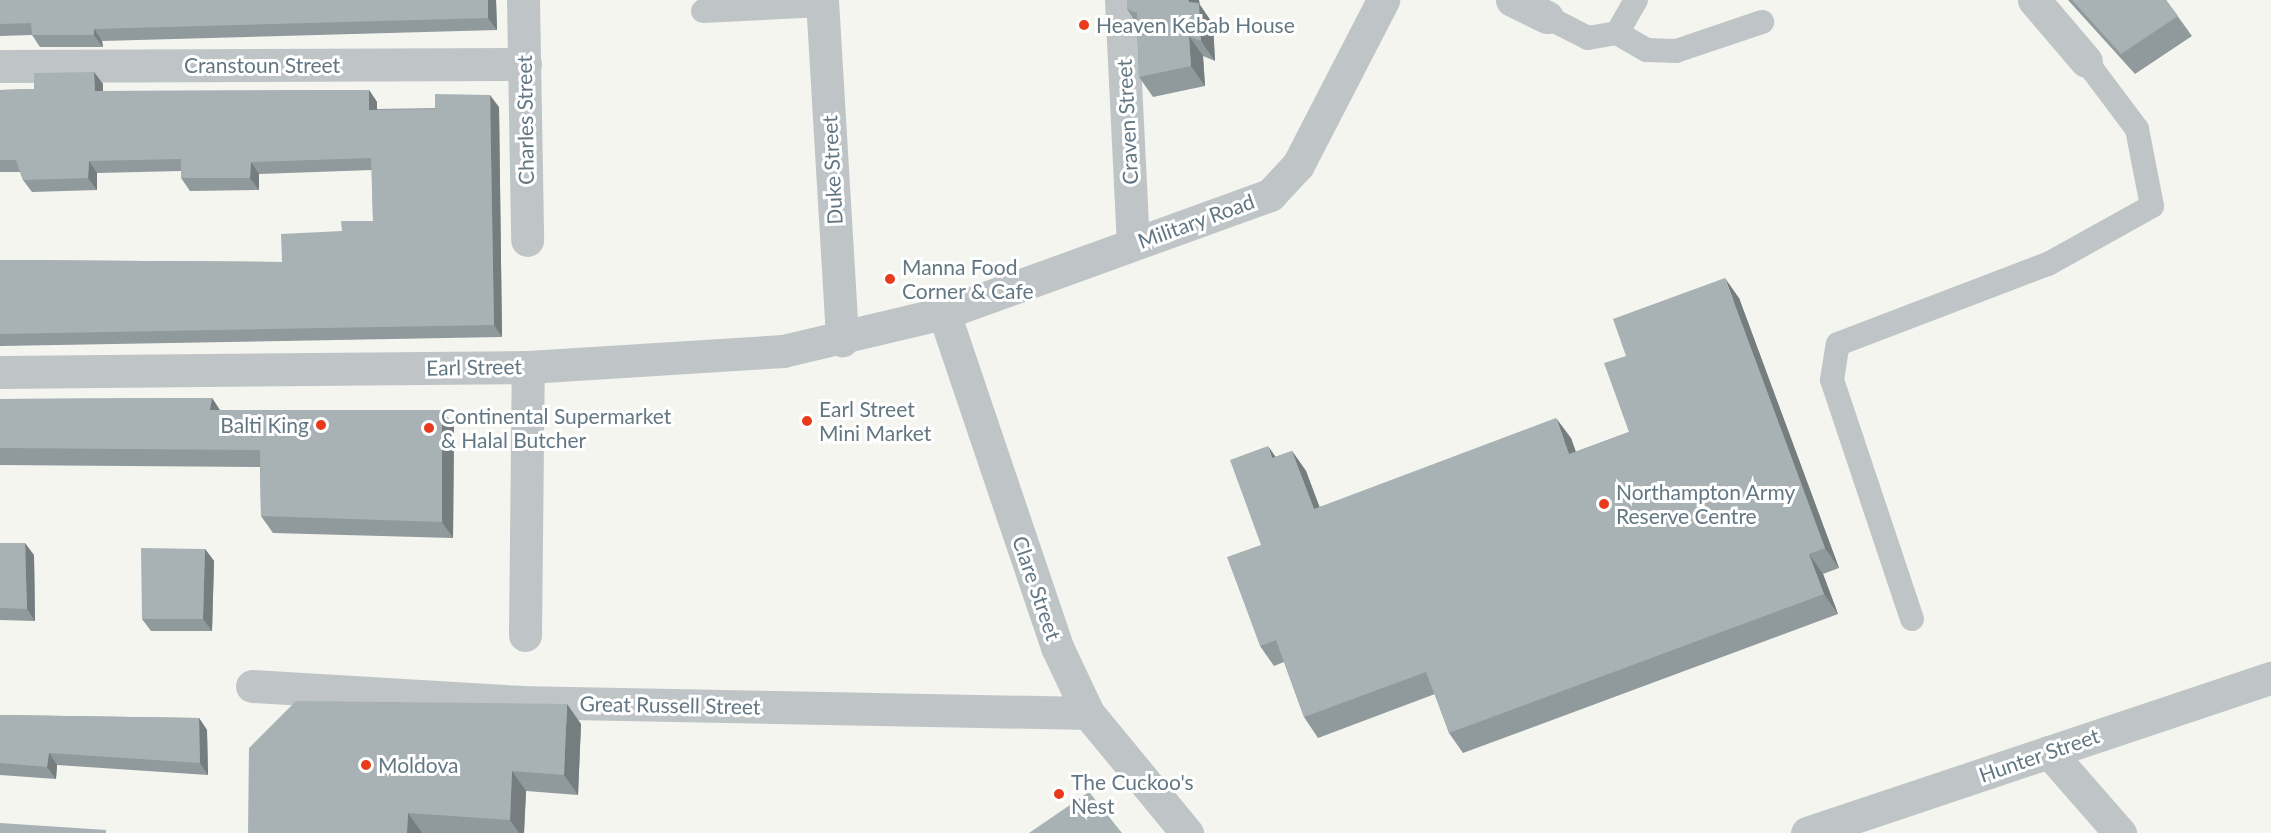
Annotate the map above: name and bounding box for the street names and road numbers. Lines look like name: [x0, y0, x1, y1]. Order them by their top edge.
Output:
street label: Cranstoun Street: [184, 52, 340, 78]
street label: Charles Street: [511, 55, 539, 185]
street label: Craven Street: [1111, 59, 1143, 185]
street label: Duke Street: [817, 115, 847, 225]
street label: Military Road: [1134, 188, 1258, 254]
street label: Earl Street: [426, 354, 522, 380]
street label: Clare Street: [1007, 533, 1067, 643]
street label: Great Russell Street: [579, 691, 761, 719]
street label: Hunter Street: [1975, 723, 2103, 787]

